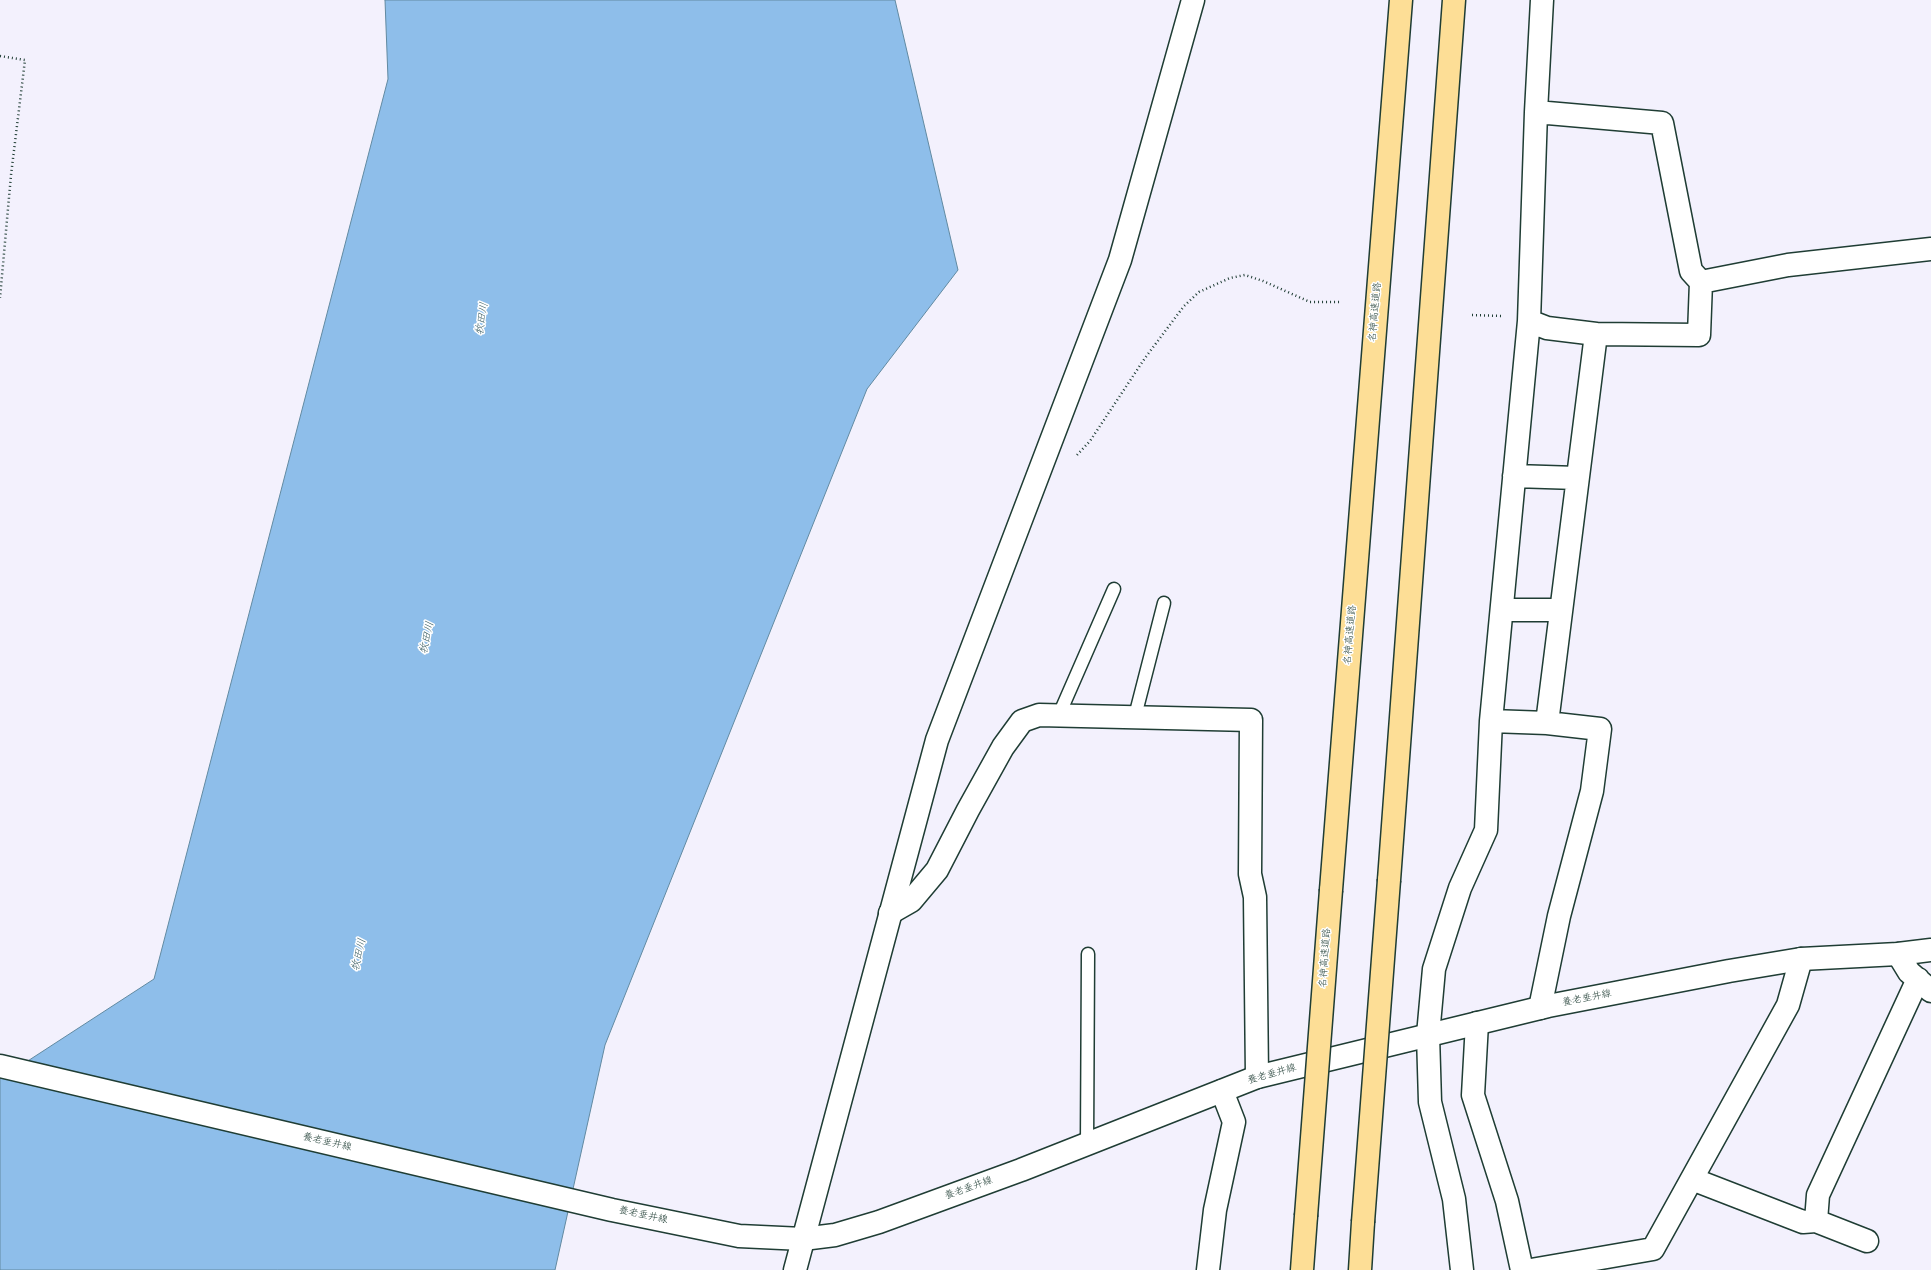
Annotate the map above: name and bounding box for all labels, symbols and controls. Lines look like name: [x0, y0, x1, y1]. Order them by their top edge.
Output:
street label: 名神高速道路: [1367, 282, 1385, 342]
water label: 牧田川: [474, 302, 492, 336]
street label: 名神高速道路: [1342, 605, 1360, 665]
water label: 牧田川: [418, 620, 438, 656]
street label: 名神高速道路: [1318, 928, 1334, 988]
water label: 牧田川: [350, 937, 370, 973]
street label: 養老垂井線: [1561, 988, 1613, 1010]
street label: 養老垂井線: [1246, 1062, 1298, 1088]
street label: 養老垂井線: [301, 1132, 353, 1154]
street label: 養老垂井線: [943, 1175, 995, 1203]
street label: 養老垂井線: [617, 1205, 669, 1227]

